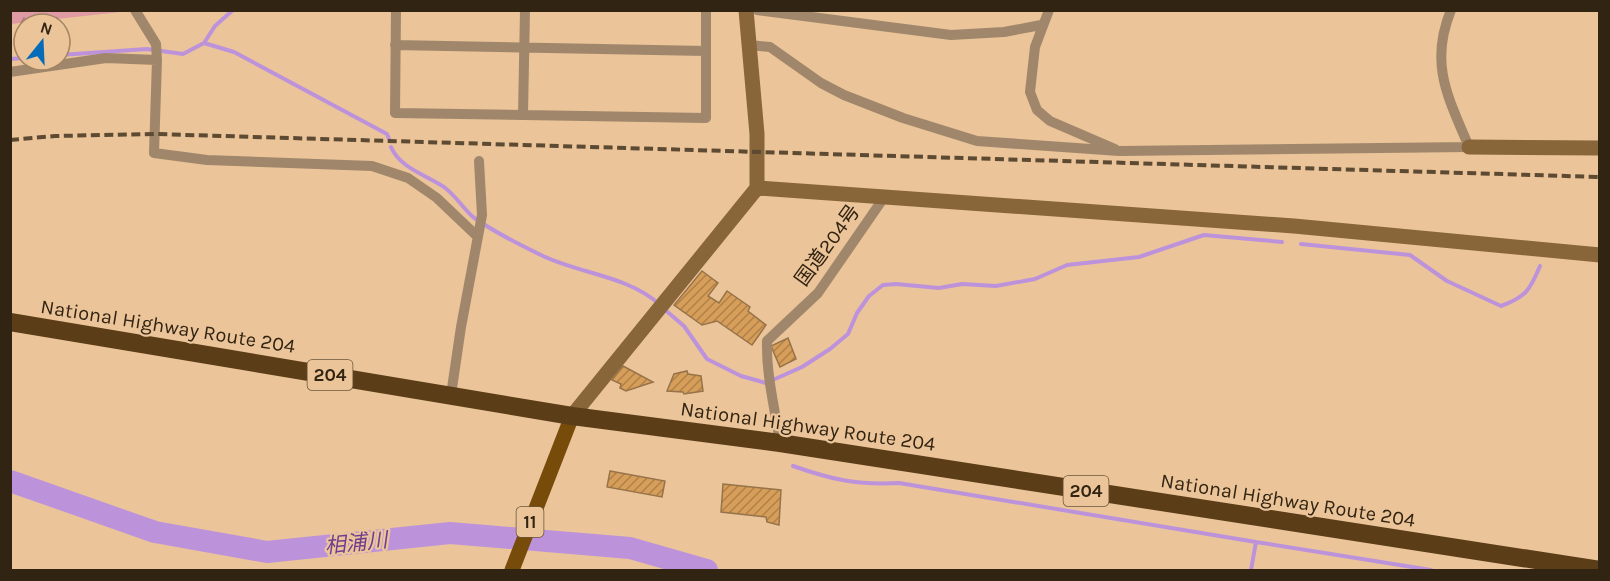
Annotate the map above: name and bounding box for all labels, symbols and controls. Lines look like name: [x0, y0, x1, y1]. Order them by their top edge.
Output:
north arrow: [12, 12, 72, 72]
text: N: [38, 17, 55, 39]
street label: 国道204号: [790, 200, 865, 290]
street label: National Highway Route 204: [39, 295, 297, 358]
road number: 204: [308, 360, 352, 390]
street label: National Highway Route 204: [679, 397, 937, 456]
street label: National Highway Route 204: [1159, 469, 1417, 532]
road number: 204: [1064, 476, 1108, 506]
road number: 11: [516, 507, 544, 537]
water label: 相浦川: [323, 528, 391, 558]

